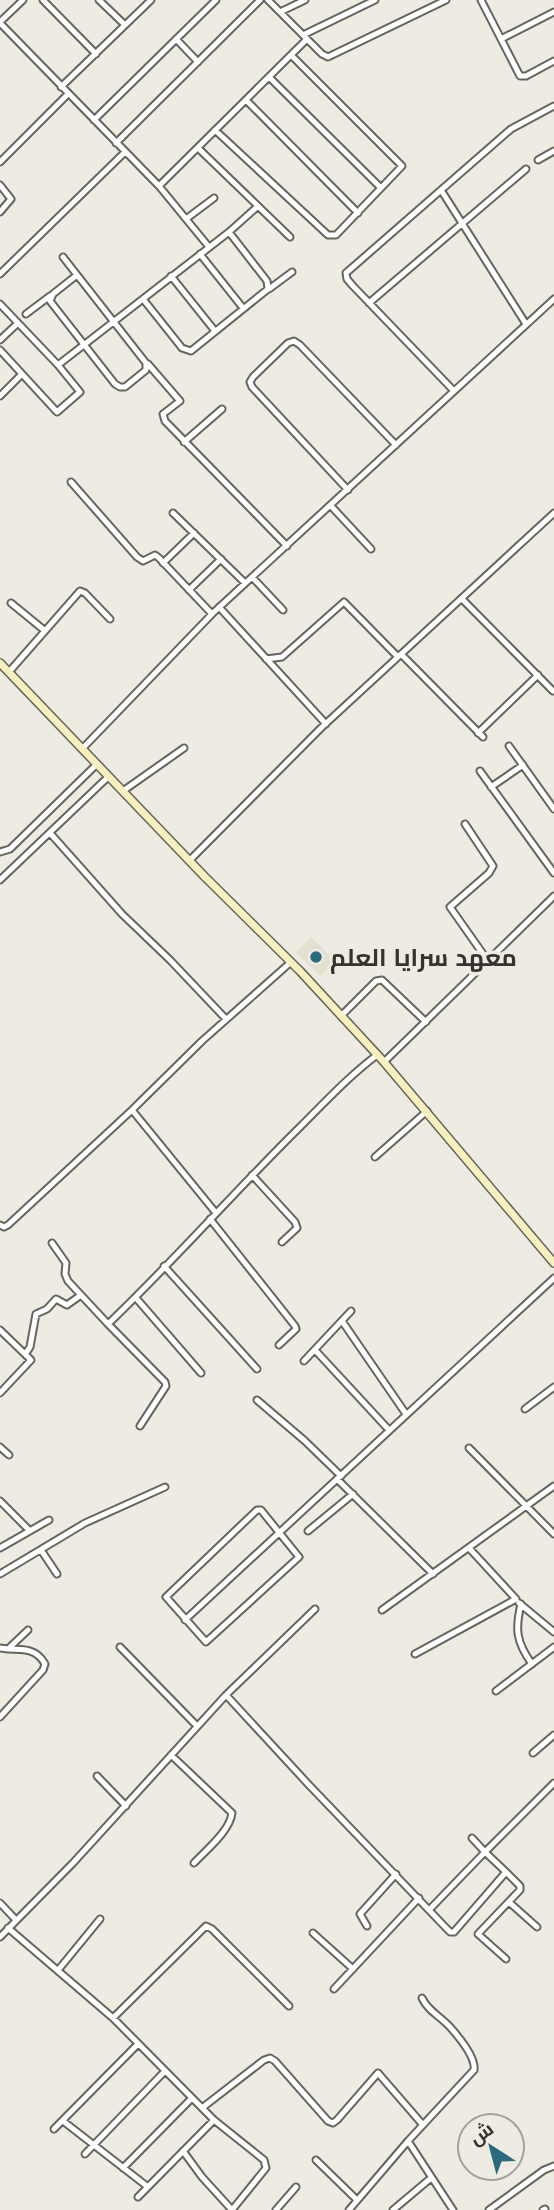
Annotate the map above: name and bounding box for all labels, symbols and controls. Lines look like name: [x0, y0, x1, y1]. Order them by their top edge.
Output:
place label: معهد سرايا العلم: [330, 940, 517, 975]
marker: معهد سرايا العلم: [308, 949, 324, 965]
north arrow: [456, 2112, 526, 2182]
text: ش: [464, 2116, 499, 2152]

